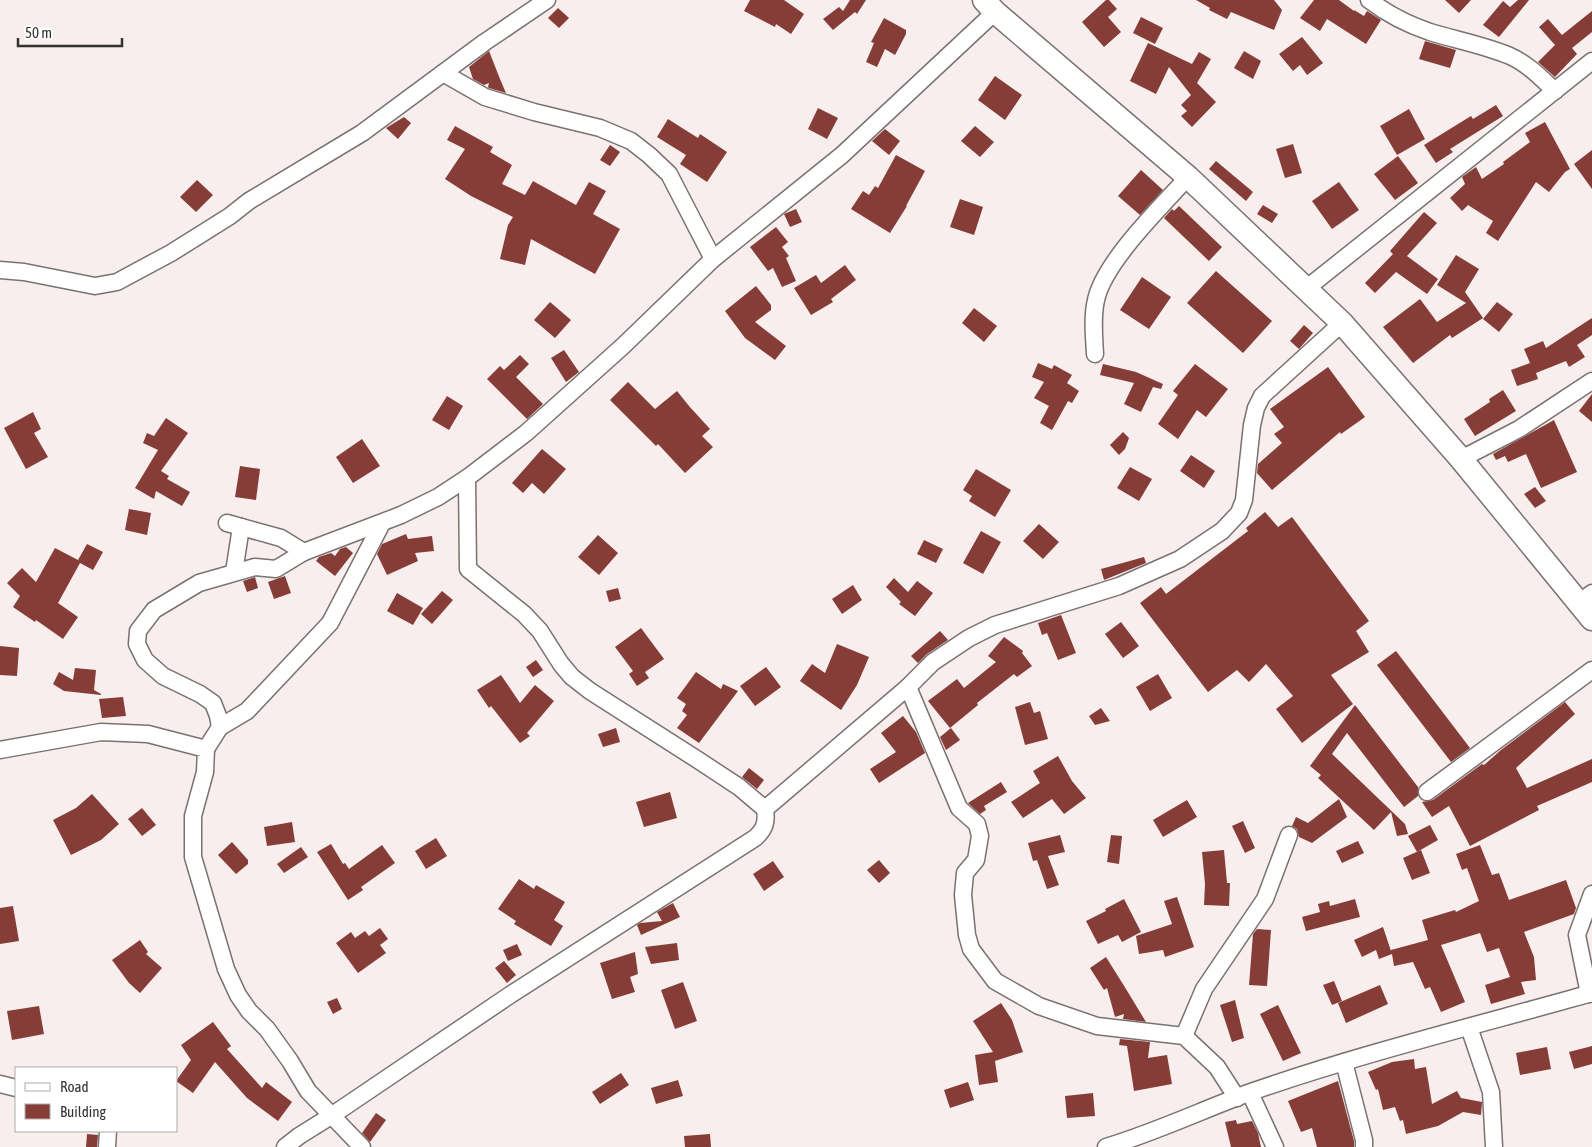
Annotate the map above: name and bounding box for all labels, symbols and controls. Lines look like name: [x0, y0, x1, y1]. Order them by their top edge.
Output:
scale bar: [18, 15, 121, 47]
text: 50 m: [25, 24, 52, 41]
legend: [15, 1067, 178, 1132]
text: Road: [60, 1078, 89, 1095]
text: Building: [60, 1103, 106, 1120]

